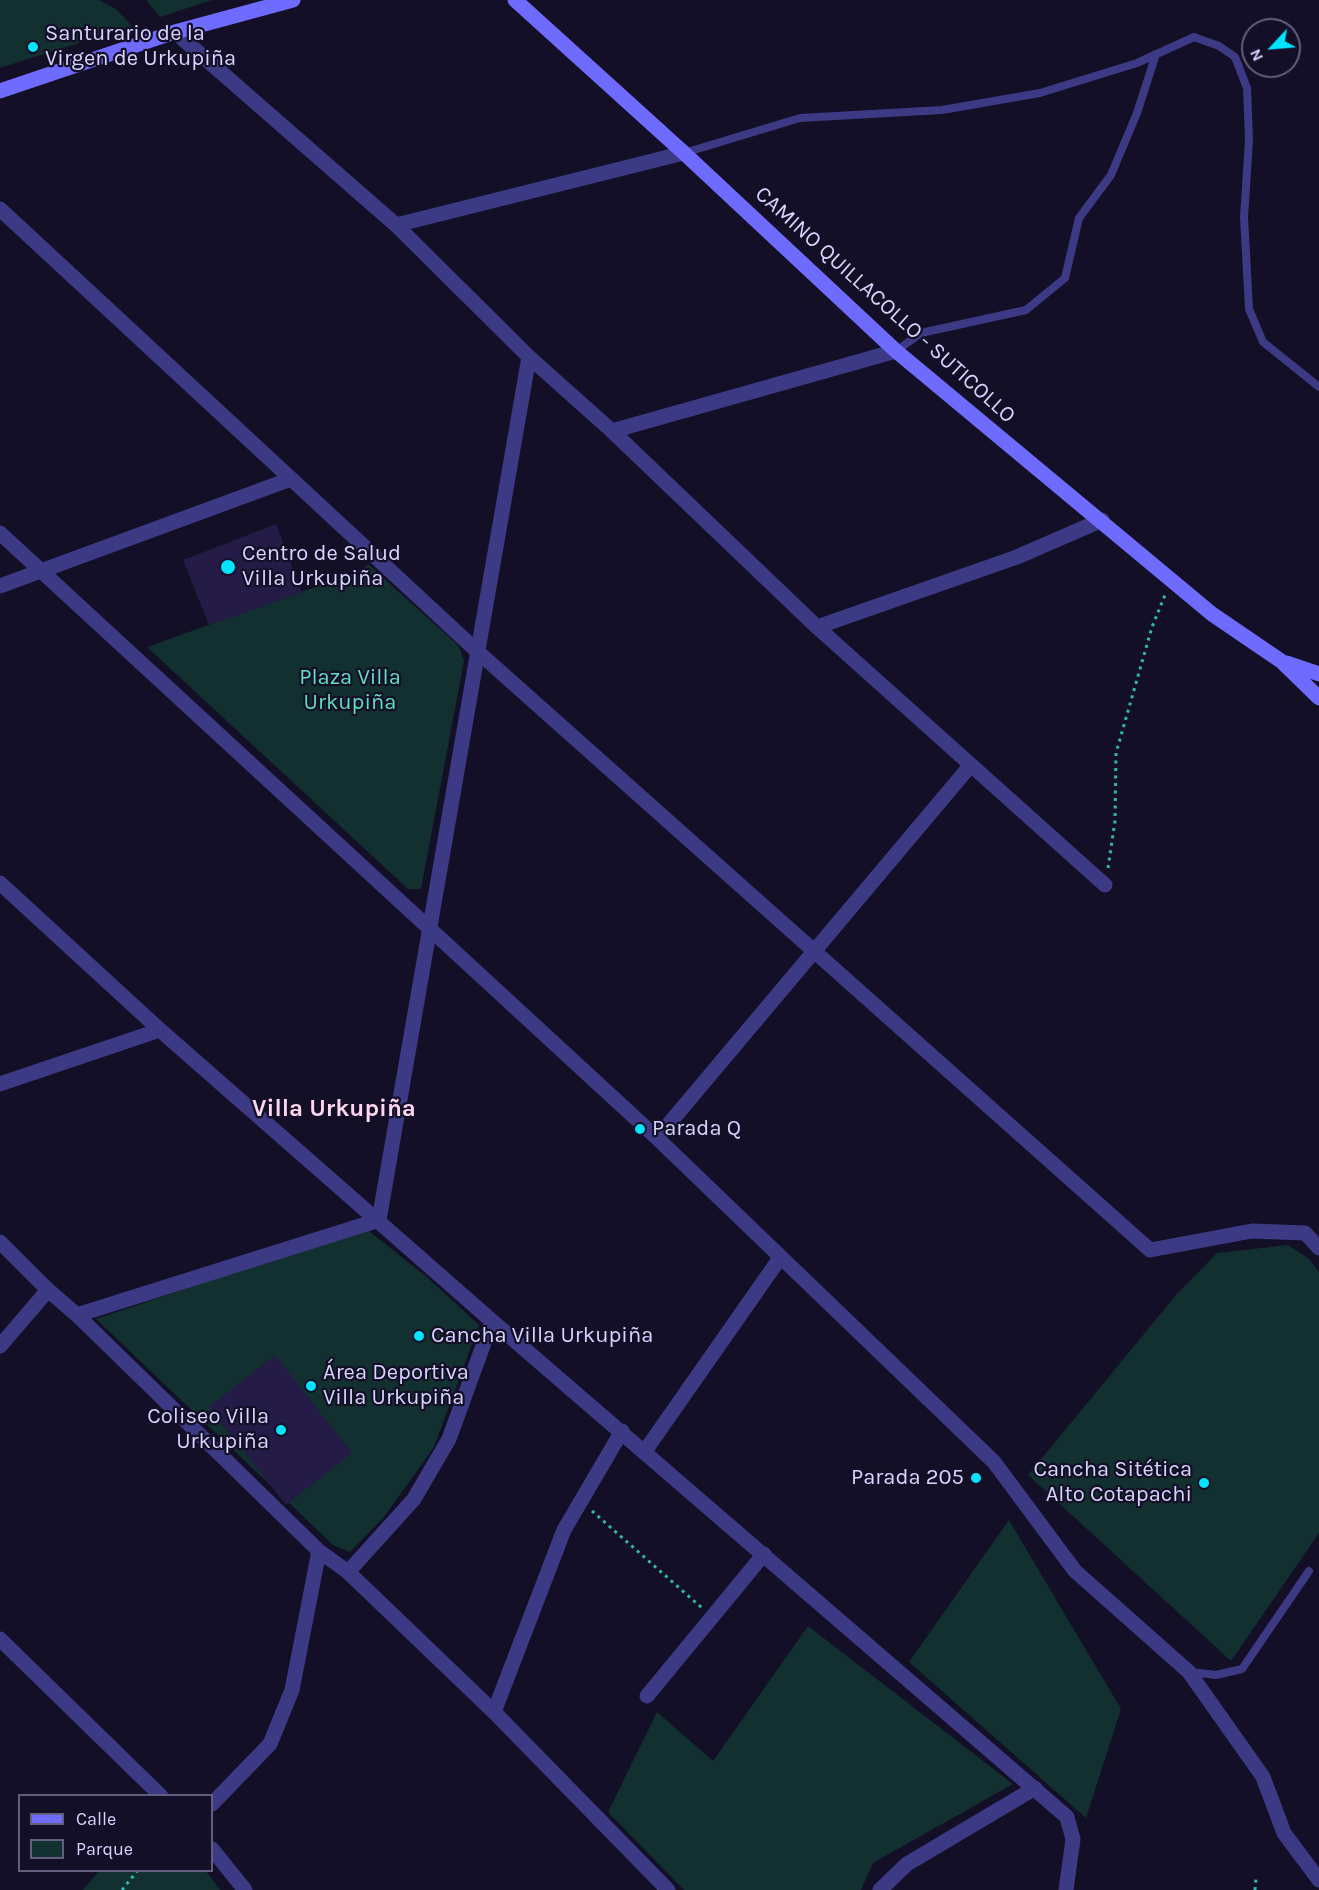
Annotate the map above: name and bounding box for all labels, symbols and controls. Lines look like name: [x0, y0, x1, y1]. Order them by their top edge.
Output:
north arrow: [1241, 18, 1301, 78]
place label: Santurario de la Virgen de Urkupiña: [45, 21, 236, 72]
marker: Santurario de la Virgen de Urkupiña: [26, 40, 40, 54]
text: N: [1245, 46, 1267, 65]
street label: CAMINO QUILLACOLLO - SUTICOLLO: [749, 181, 1021, 429]
place label: Centro de Salud Villa Urkupiña: [242, 541, 401, 592]
marker: Centro de Salud Villa Urkupiña: [219, 558, 237, 576]
park label: Plaza Villa Urkupiña: [299, 665, 401, 716]
district label: Villa Urkupiña: [252, 1095, 416, 1123]
place label: Parada Q: [652, 1116, 741, 1142]
marker: Parada Q: [633, 1122, 647, 1136]
place label: Cancha Villa Urkupiña: [431, 1323, 653, 1349]
marker: Cancha Villa Urkupiña: [412, 1329, 426, 1343]
place label: Área Deportiva Villa Urkupiña: [323, 1360, 469, 1412]
marker: Área Deportiva Villa Urkupiña: [304, 1379, 318, 1393]
place label: Coliseo Villa Urkupiña: [147, 1404, 269, 1456]
marker: Coliseo Villa Urkupiña: [274, 1423, 288, 1437]
place label: Cancha Sitética Alto Cotapachi: [1033, 1457, 1192, 1508]
place label: Parada 205: [851, 1465, 964, 1491]
marker: Parada 205: [969, 1471, 983, 1485]
marker: Cancha Sitética Alto Cotapachi: [1197, 1476, 1211, 1490]
legend: [18, 1794, 213, 1872]
text: Calle: [76, 1808, 116, 1830]
text: Parque: [76, 1838, 133, 1860]

